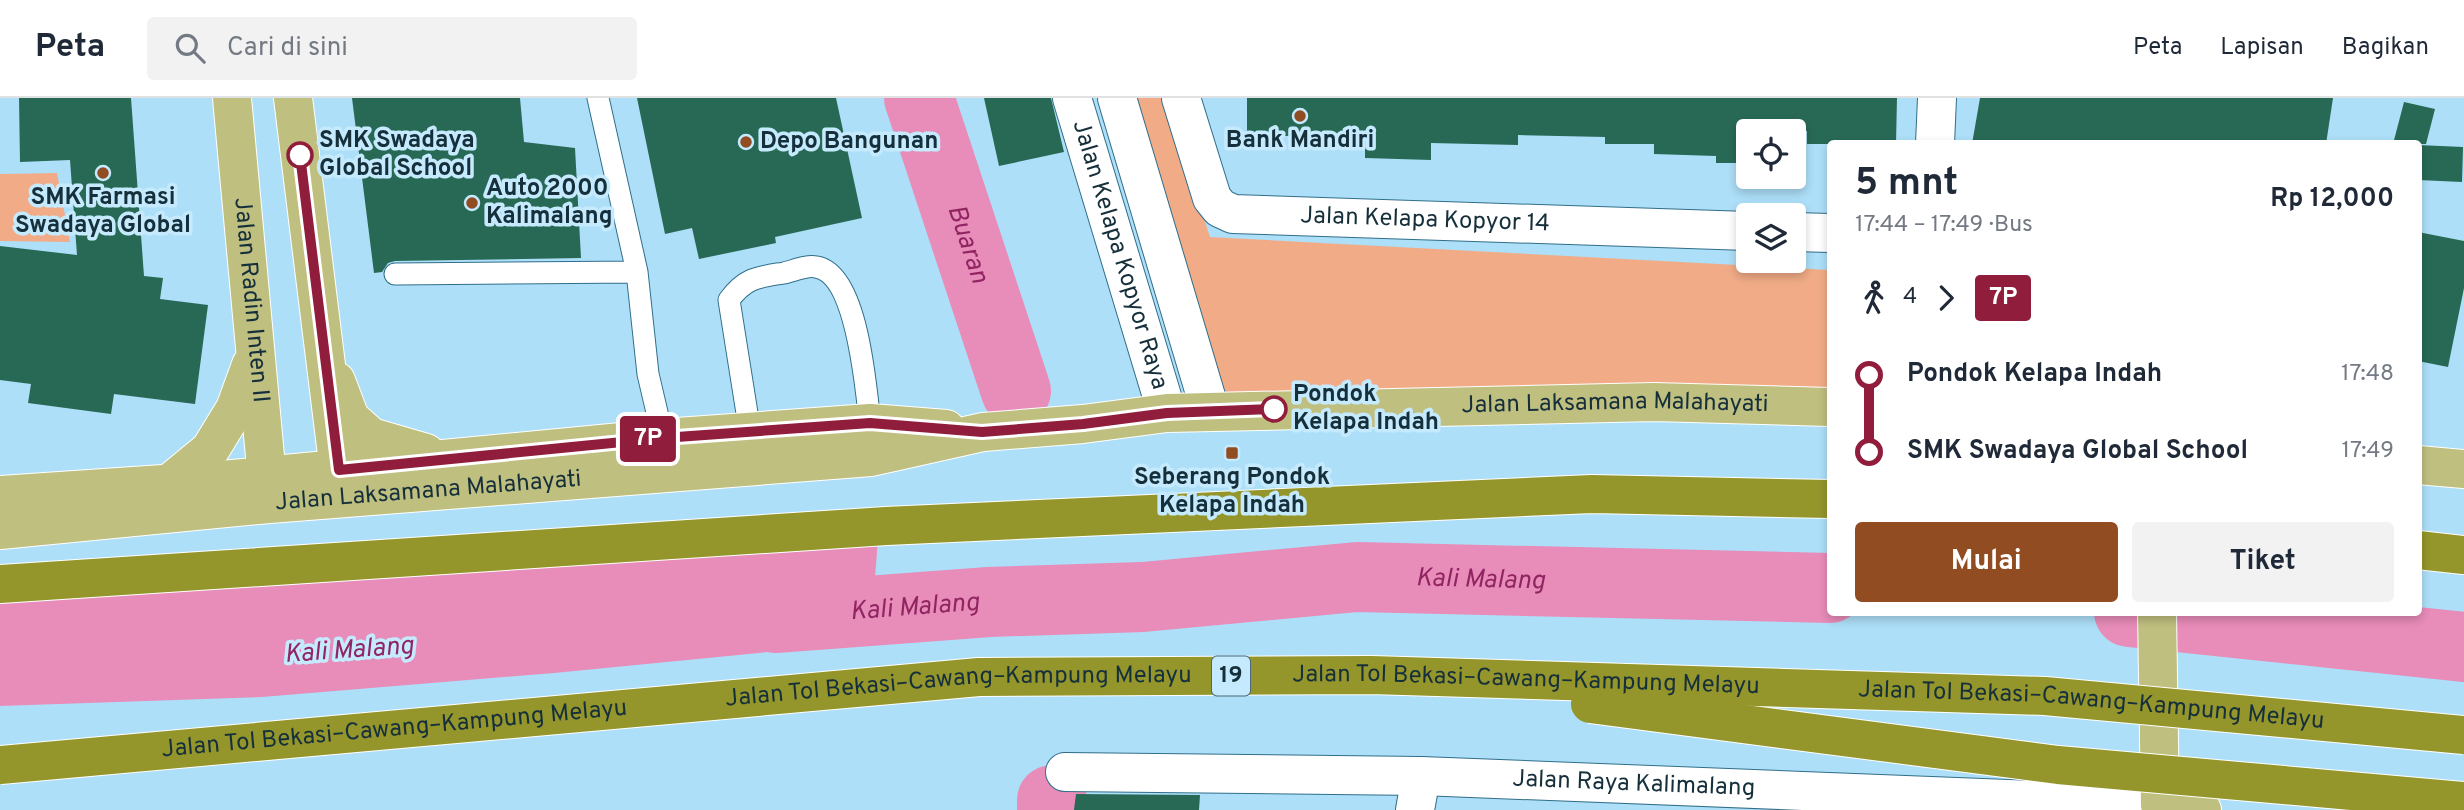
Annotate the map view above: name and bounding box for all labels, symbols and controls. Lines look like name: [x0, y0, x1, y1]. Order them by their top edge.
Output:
search box: [147, 17, 637, 80]
text: Peta: [35, 27, 105, 69]
icon: search: [171, 29, 209, 67]
text: Cari di sini: [227, 32, 348, 65]
text: Peta: [2133, 33, 2182, 63]
text: Lapisan: [2220, 33, 2304, 63]
text: Bagikan: [2342, 33, 2429, 63]
marker: Bank Mandiri: [1292, 108, 1308, 124]
street label: Jalan Kelapa Kopyor Raya: [1065, 117, 1174, 393]
map controls: [1736, 119, 1806, 273]
button: locate: [1736, 119, 1806, 189]
place label: SMK Swadaya Global School: [319, 126, 475, 184]
place label: Bank Mandiri: [1226, 126, 1374, 156]
place label: Depo Bangunan: [760, 127, 938, 157]
marker: Depo Bangunan: [738, 134, 754, 150]
marker: SMK Swadaya Global School: [287, 142, 313, 168]
text: 5 mnt: [1855, 160, 1958, 209]
marker: SMK Farmasi Swadaya Global: [95, 165, 111, 181]
place label: Auto 2000 Kalimalang: [486, 174, 613, 232]
place label: SMK Farmasi Swadaya Global: [15, 183, 191, 241]
text: Rp 12,000: [2270, 183, 2394, 216]
marker: Auto 2000 Kalimalang: [464, 195, 480, 211]
street label: Jalan Radin Inten II: [226, 196, 275, 404]
water label: Buaran: [939, 201, 996, 288]
street label: Jalan Kelapa Kopyor 14: [1300, 201, 1550, 239]
button: layers: [1736, 203, 1806, 273]
text: 17:44 – 17:49 · Bus: [1855, 211, 2033, 240]
icon: walk: [1855, 279, 1893, 317]
icon: forward: [1927, 279, 1965, 317]
text: 4: [1903, 283, 1917, 312]
text: 7P: [1989, 283, 2017, 313]
text: Pondok Kelapa Indah: [1907, 358, 2162, 391]
text: 17:48: [2341, 360, 2394, 389]
place label: Pondok Kelapa Indah: [1293, 380, 1439, 438]
street label: Jalan Laksamana Malahayati: [1461, 387, 1769, 421]
marker: Pondok Kelapa Indah: [1261, 396, 1287, 422]
line badge: 7P: [616, 416, 680, 462]
text: 7P: [634, 424, 662, 454]
text: SMK Swadaya Global School: [1907, 435, 2248, 468]
text: 17:49: [2342, 437, 2394, 466]
marker: Seberang Pondok Kelapa Indah: [1224, 445, 1240, 461]
place label: Seberang Pondok Kelapa Indah: [1134, 463, 1330, 521]
street label: Jalan Laksamana Malahayati: [274, 465, 583, 518]
button: Mulai: [1855, 522, 2118, 602]
button: Tiket: [2132, 522, 2394, 602]
water label: Kali Malang: [1415, 562, 1546, 598]
water label: Kali Malang: [849, 586, 981, 629]
water label: Kali Malang: [283, 630, 416, 672]
road number: 19: [1212, 656, 1250, 696]
street label: Jalan Tol Bekasi–Cawang–Kampung Melayu: [1292, 660, 1760, 702]
street label: Jalan Tol Bekasi–Cawang–Kampung Melayu: [724, 661, 1192, 715]
street label: Jalan Tol Bekasi–Cawang–Kampung Melayu: [1858, 675, 2326, 737]
street label: Jalan Tol Bekasi–Cawang–Kampung Melayu: [160, 694, 629, 765]
street label: Jalan Raya Kalimalang: [1512, 765, 1756, 804]

